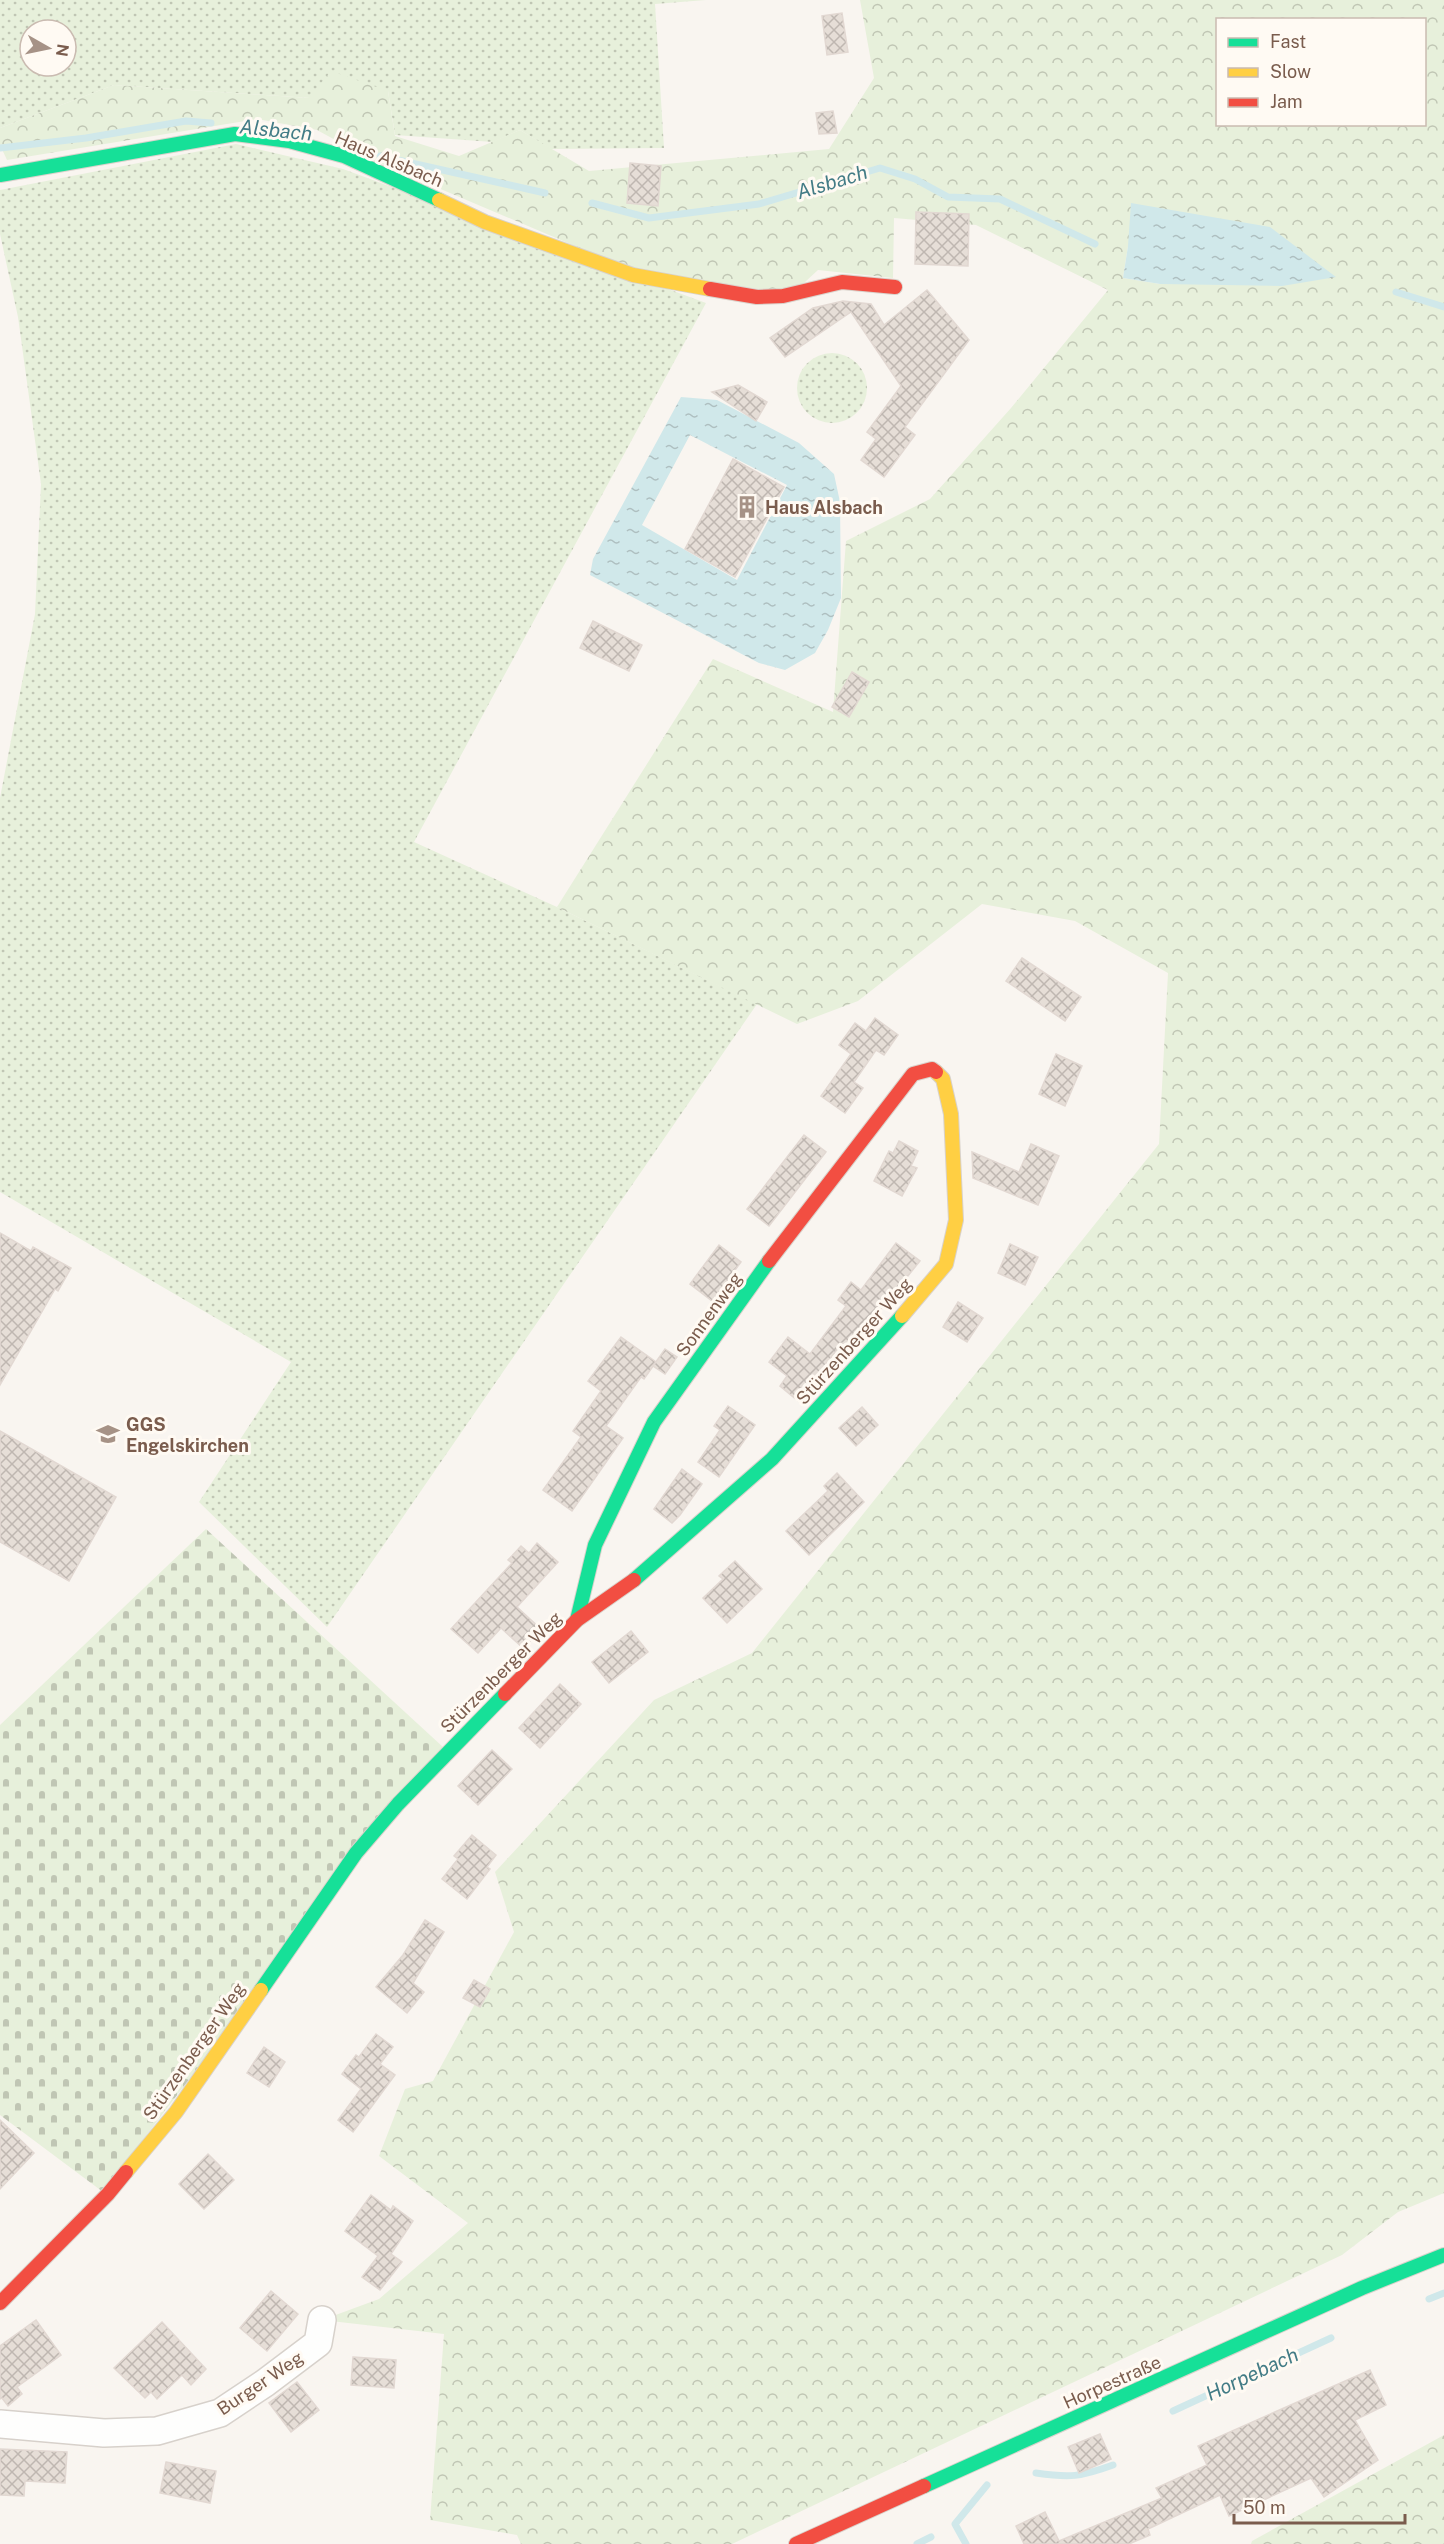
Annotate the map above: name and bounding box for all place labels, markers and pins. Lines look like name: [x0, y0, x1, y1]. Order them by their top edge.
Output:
building icon: Haus Alsbach: [734, 494, 760, 520]
place label: Haus Alsbach: [765, 497, 883, 518]
place label: GGS Engelskirchen: [126, 1414, 249, 1456]
school or university icon: GGS Engelskirchen: [95, 1421, 121, 1447]

